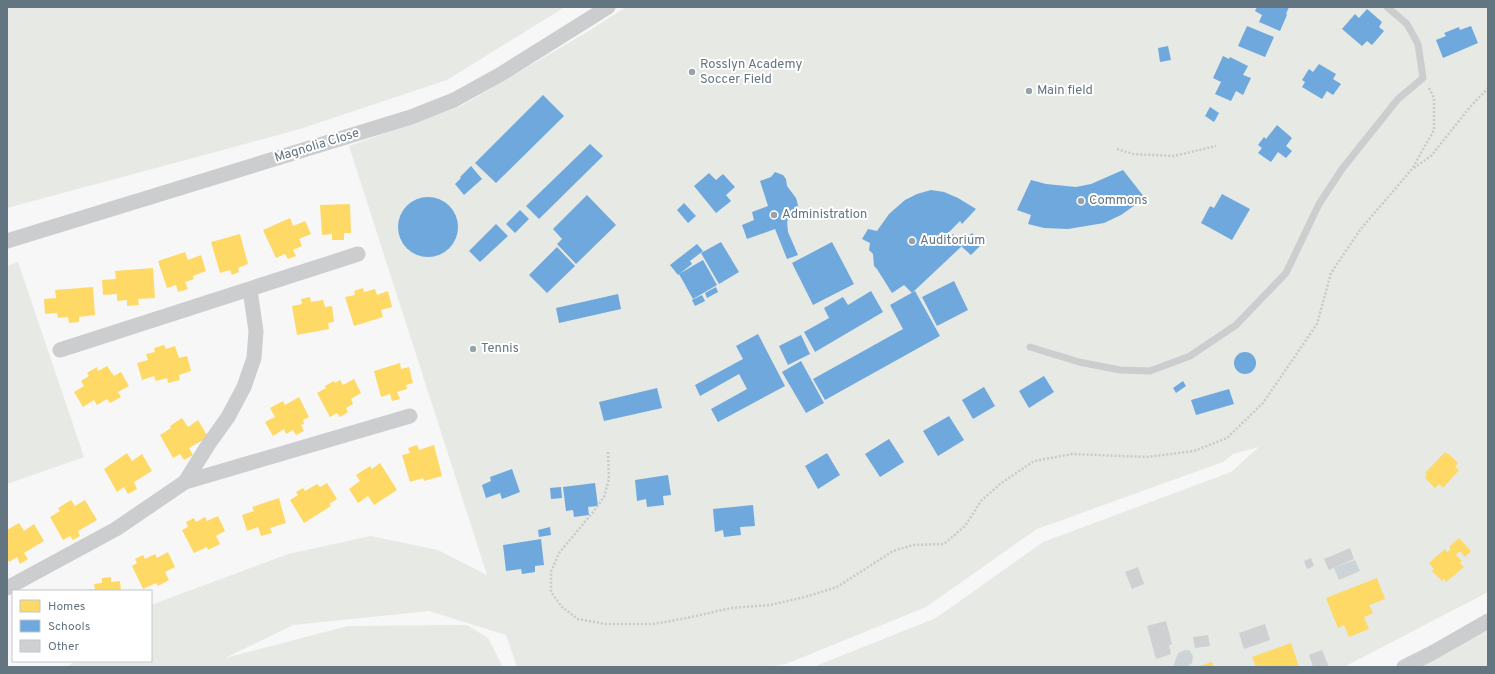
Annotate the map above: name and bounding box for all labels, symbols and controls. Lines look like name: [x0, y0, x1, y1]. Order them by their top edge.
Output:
place label: Rosslyn Academy Soccer Field: [700, 57, 802, 88]
marker: Rosslyn Academy Soccer Field: [687, 67, 697, 77]
place label: Main field: [1037, 83, 1093, 99]
marker: Main field: [1024, 86, 1034, 96]
street label: Magnolia Close: [273, 126, 361, 166]
place label: Commons: [1089, 193, 1148, 209]
marker: Commons: [1076, 196, 1086, 206]
place label: Administration: [782, 207, 867, 223]
marker: Administration: [769, 210, 779, 220]
place label: Auditorium: [920, 233, 985, 249]
marker: Auditorium: [907, 236, 917, 246]
place label: Tennis: [481, 341, 519, 357]
marker: Tennis: [468, 344, 478, 354]
legend: [12, 590, 152, 662]
text: Homes: [48, 599, 85, 615]
text: Schools: [48, 619, 90, 635]
text: Other: [48, 639, 80, 655]

